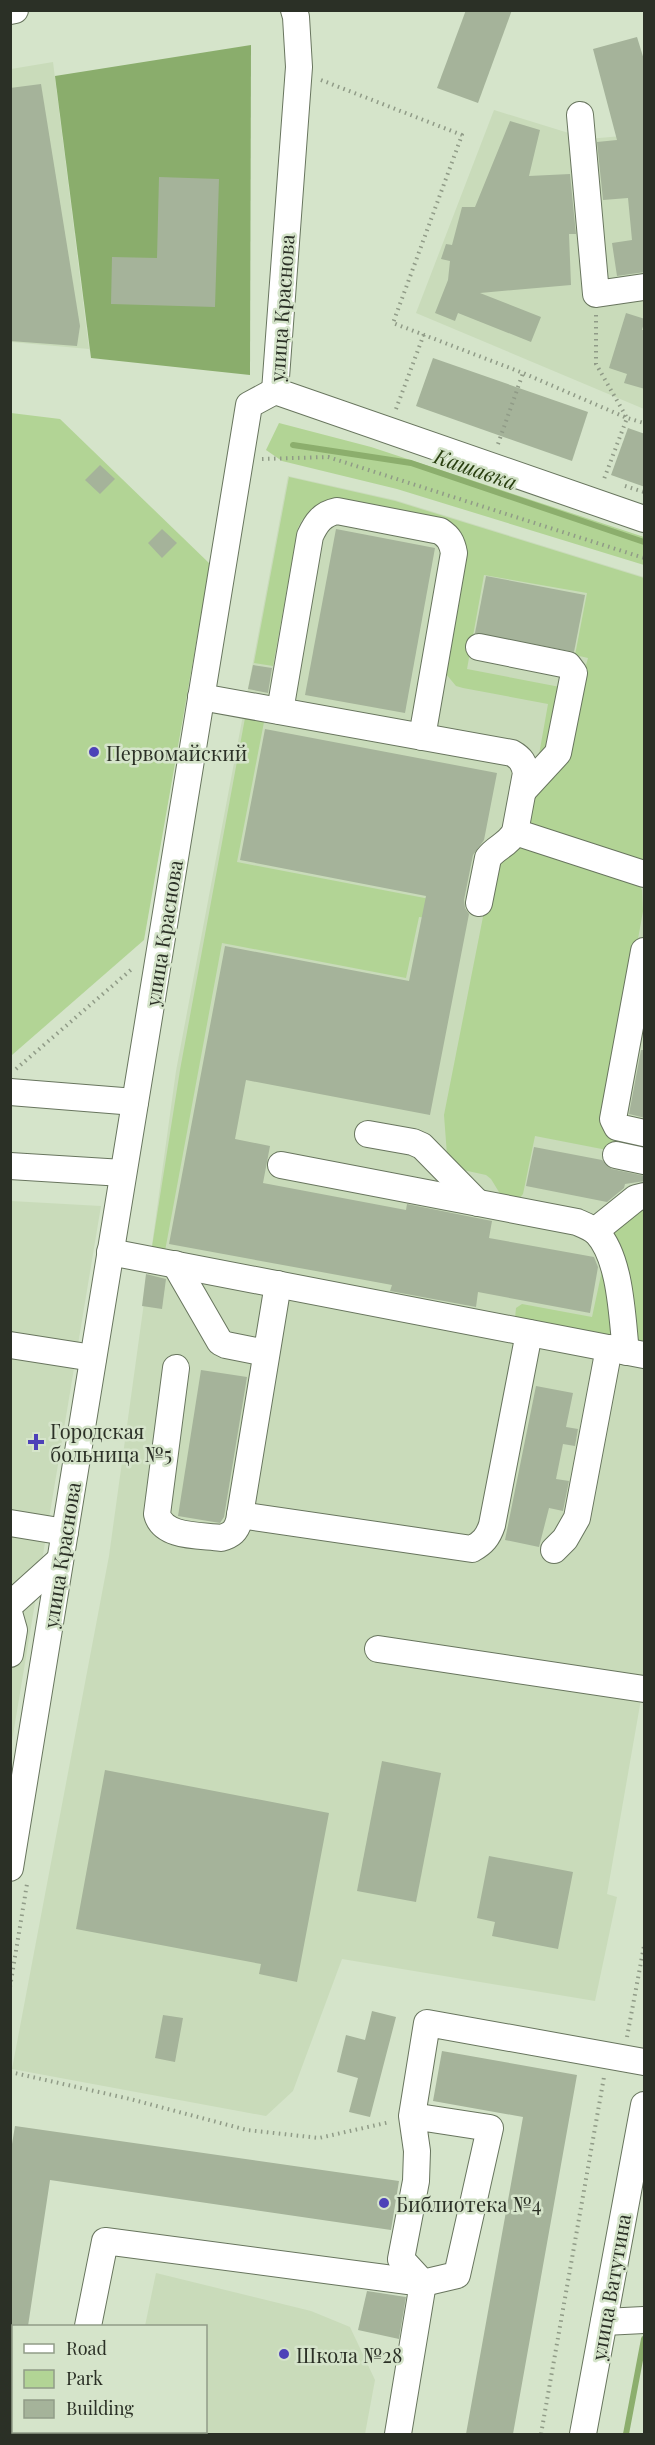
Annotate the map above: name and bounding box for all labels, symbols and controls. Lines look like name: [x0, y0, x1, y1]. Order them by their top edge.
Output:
street label: улица Краснова: [262, 233, 300, 384]
water label: Кашавка: [430, 440, 521, 495]
place label: Первомайский: [106, 739, 247, 766]
marker: Первомайский: [87, 745, 101, 759]
street label: улица Краснова: [138, 858, 188, 1009]
place label: Городская больница №5: [50, 1417, 172, 1467]
marker: Городская больница №5: [27, 1433, 45, 1451]
street label: улица Краснова: [36, 1480, 86, 1631]
place label: Библиотека №4: [396, 2190, 542, 2217]
marker: Библиотека №4: [377, 2196, 391, 2210]
street label: улица Ватутина: [584, 2212, 636, 2363]
legend: [12, 2325, 207, 2433]
text: Road: [66, 2336, 107, 2360]
place label: Школа №28: [296, 2341, 402, 2368]
marker: Школа №28: [277, 2347, 291, 2361]
text: Park: [66, 2366, 103, 2390]
text: Building: [66, 2396, 134, 2420]

